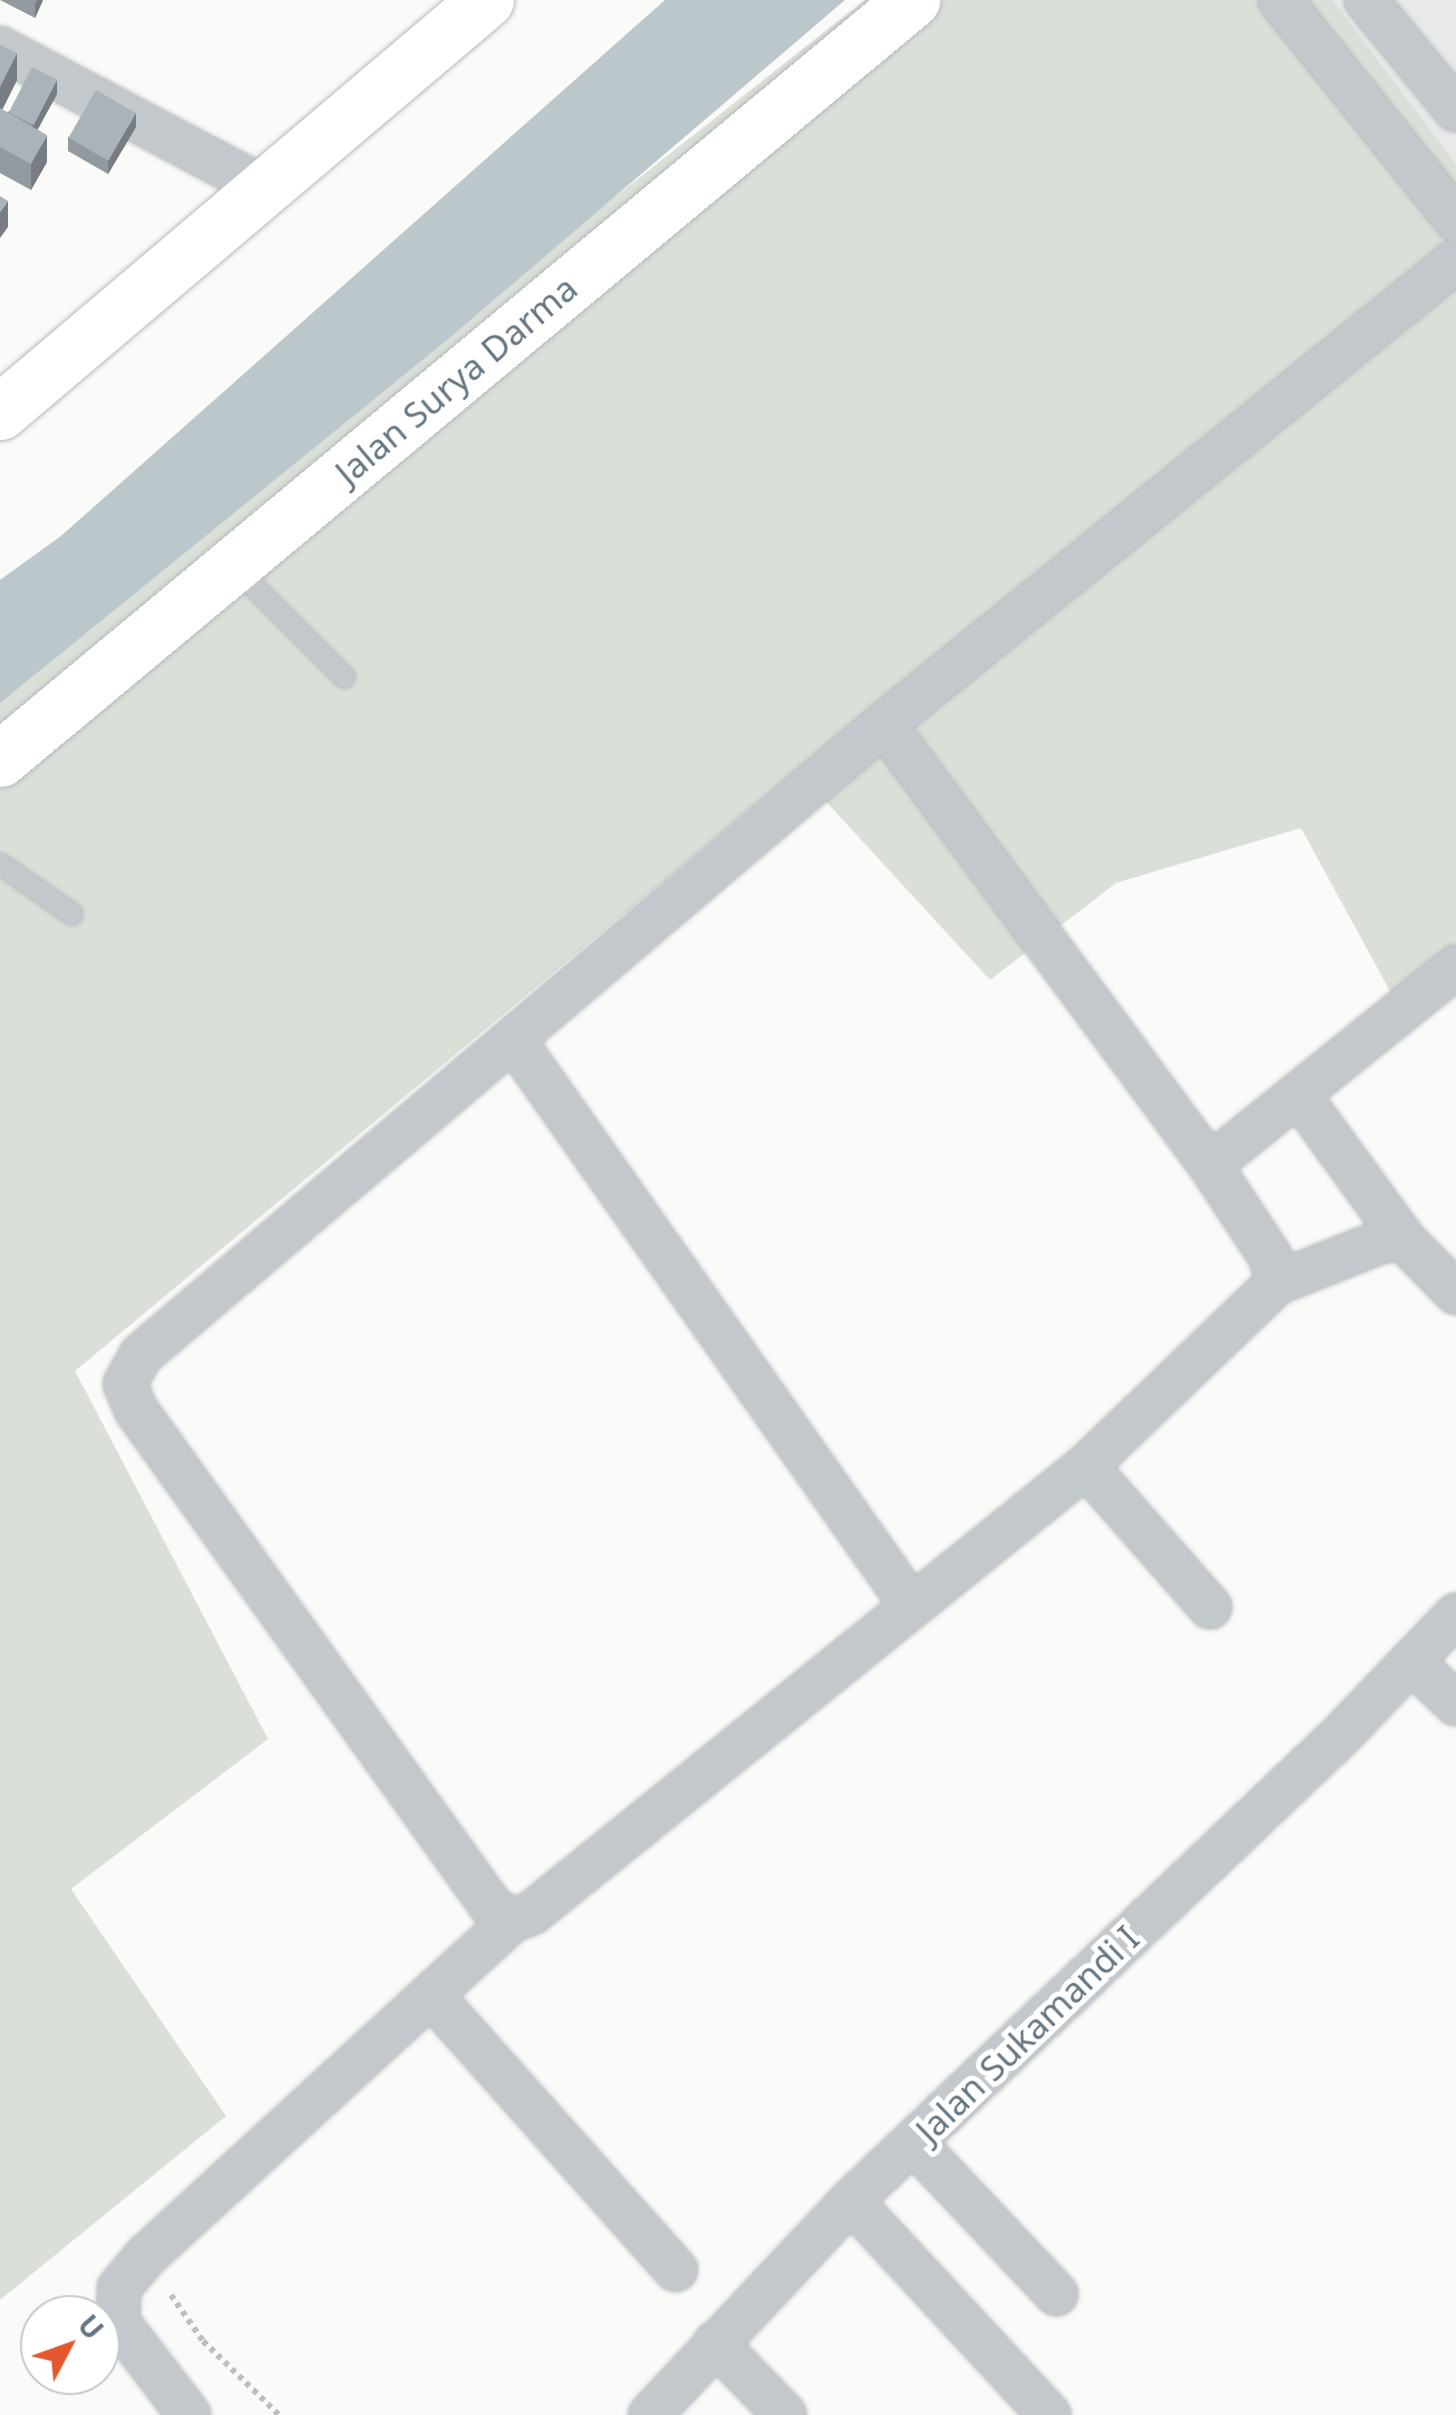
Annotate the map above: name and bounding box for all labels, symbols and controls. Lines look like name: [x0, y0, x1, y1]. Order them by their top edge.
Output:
street label: Jalan Surya Darma: [327, 267, 585, 493]
street label: Jalan Sukamandi I: [907, 1917, 1147, 2151]
north arrow: [20, 2295, 120, 2395]
text: U: [70, 2306, 112, 2347]

